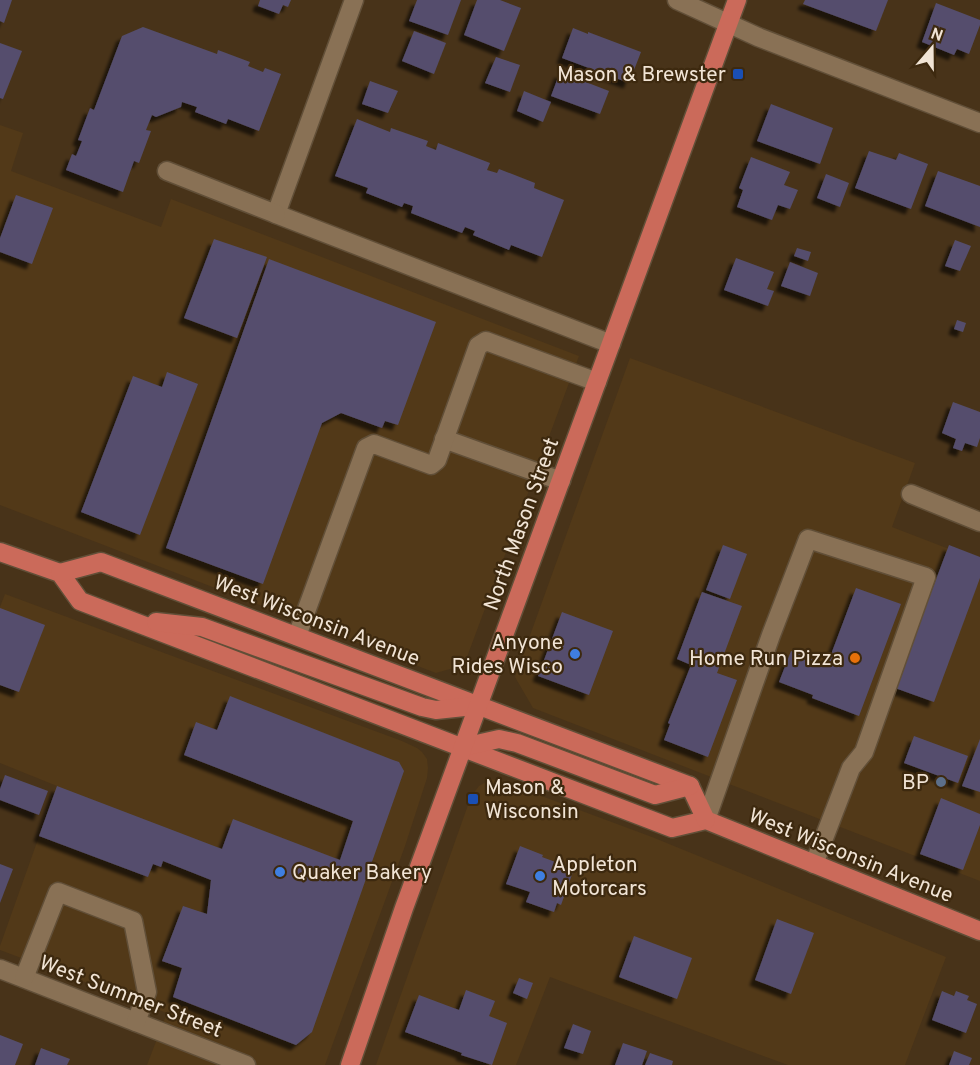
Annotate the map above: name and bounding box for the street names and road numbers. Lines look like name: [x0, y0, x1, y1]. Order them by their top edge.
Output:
street label: North Mason Street: [479, 434, 566, 615]
street label: West Wisconsin Avenue: [210, 570, 423, 673]
street label: West Wisconsin Avenue: [744, 803, 957, 910]
street label: West Summer Street: [35, 950, 226, 1045]

